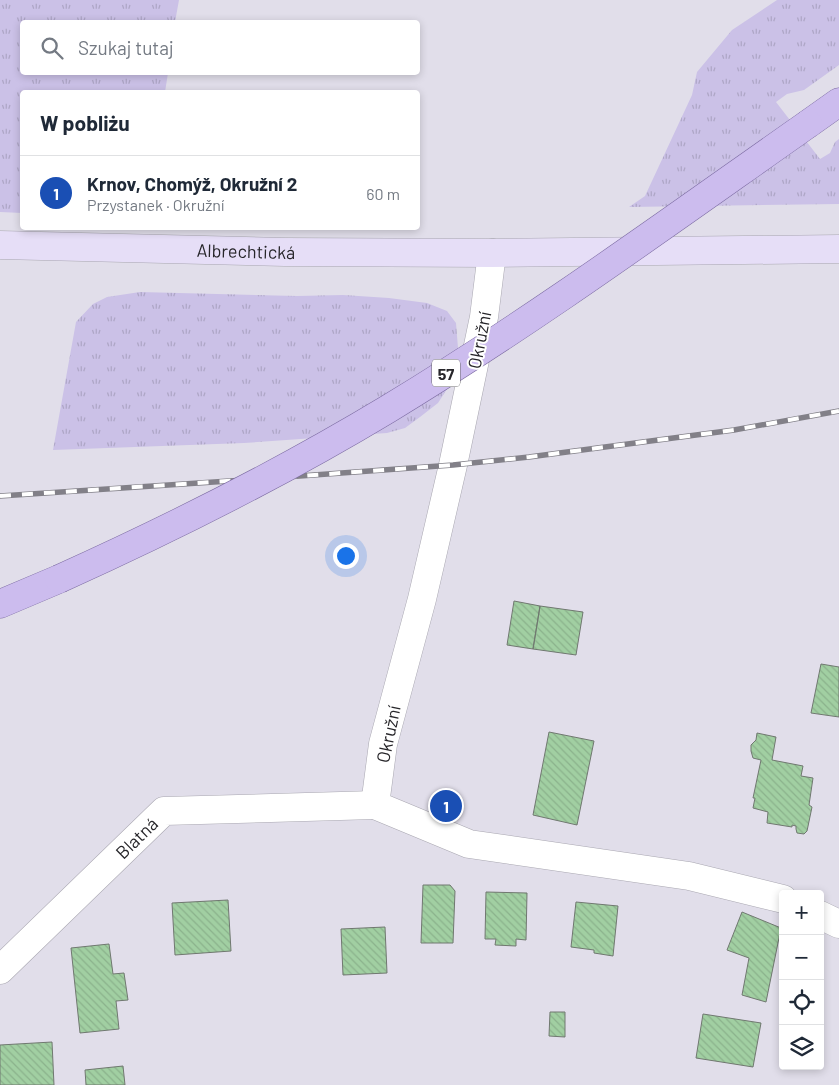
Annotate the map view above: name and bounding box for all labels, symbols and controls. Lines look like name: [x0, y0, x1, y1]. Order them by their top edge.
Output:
search box: [20, 20, 420, 75]
icon: search: [38, 34, 66, 62]
text: Szukaj tutaj: [78, 36, 174, 59]
text: W pobliżu: [40, 110, 130, 135]
text: Krnov, Chomýž, Okružní 2: [87, 172, 297, 195]
text: 1: [53, 184, 59, 203]
text: 60 m: [366, 184, 400, 203]
text: Przystanek · Okružní: [87, 195, 224, 214]
street label: Albrechtická: [196, 239, 295, 263]
street label: Okružní: [463, 309, 495, 371]
road number: 57: [432, 359, 460, 386]
your location: [333, 543, 359, 569]
street label: Okružní: [371, 703, 405, 765]
pin: 1: [430, 787, 462, 825]
street label: Blatná: [111, 812, 162, 863]
map controls: [779, 890, 824, 1070]
button: +: [779, 890, 824, 935]
button: −: [779, 935, 824, 980]
button: locate: [779, 980, 824, 1025]
button: layers: [779, 1025, 824, 1070]

